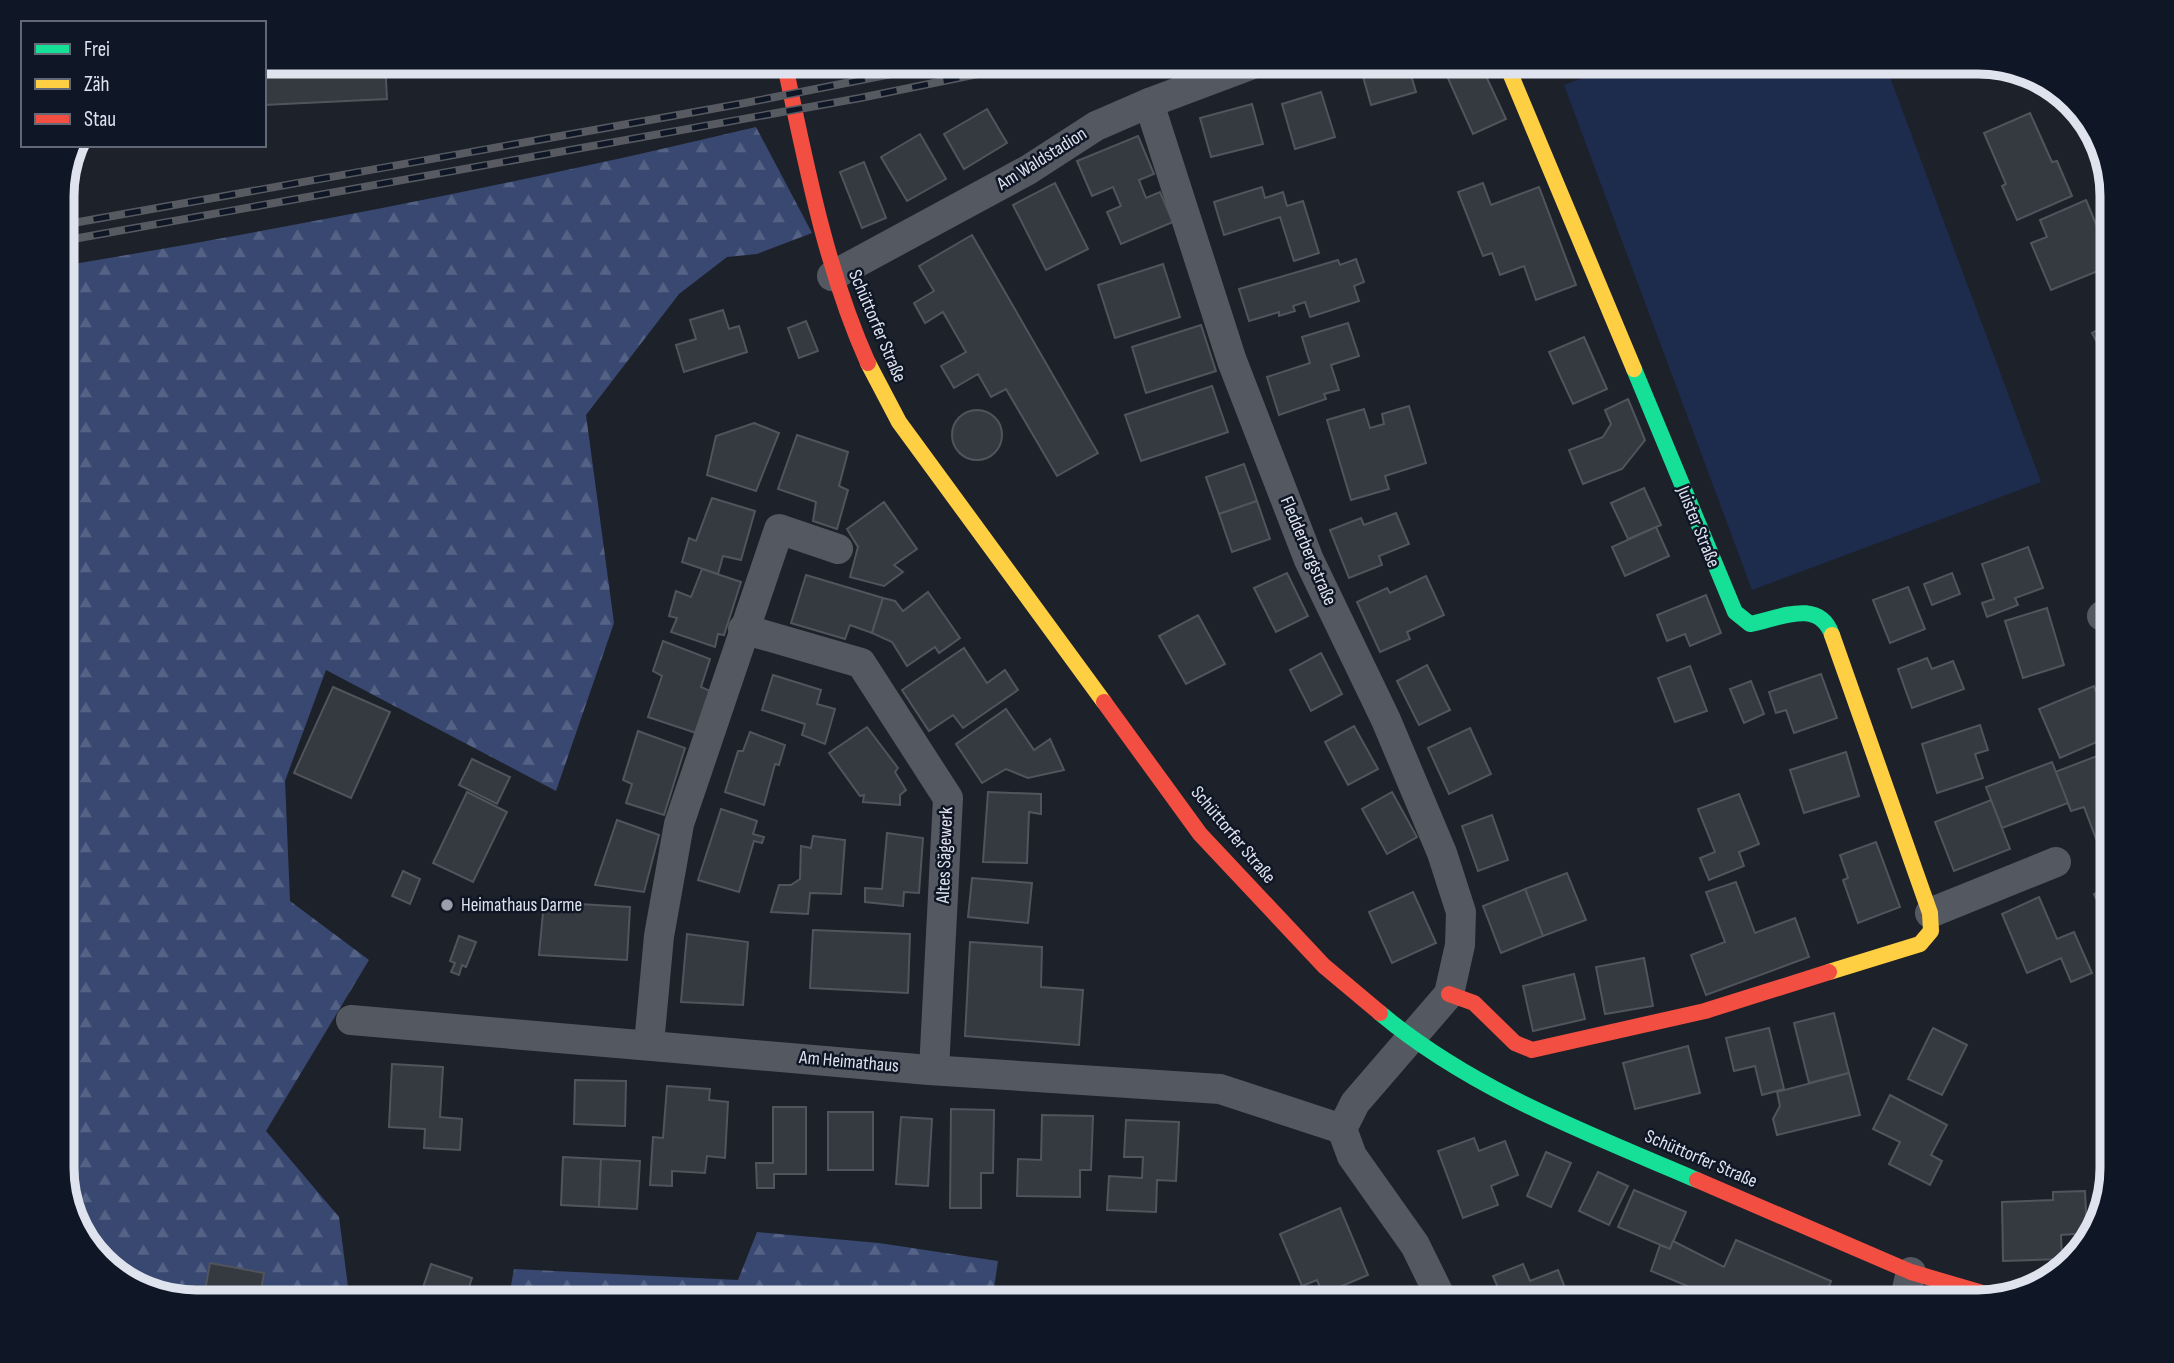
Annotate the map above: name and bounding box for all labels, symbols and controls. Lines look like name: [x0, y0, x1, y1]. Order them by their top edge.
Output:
legend: [21, 21, 266, 147]
text: Frei: [84, 37, 110, 62]
text: Zäh: [84, 72, 110, 97]
text: Stau: [84, 107, 116, 132]
street label: Am Waldstadion: [992, 122, 1091, 196]
street label: Schüttorfer Straße: [843, 266, 911, 386]
street label: Juister Straße: [1671, 482, 1725, 571]
street label: Fledderbergstraße: [1275, 493, 1341, 609]
street label: Schüttorfer Straße: [1186, 782, 1280, 888]
street label: Altes Sägewerk: [932, 806, 958, 905]
place label: Heimathaus Darme: [461, 894, 582, 917]
marker: Heimathaus Darme: [439, 897, 455, 913]
street label: Am Heimathaus: [797, 1046, 900, 1078]
street label: Schüttorfer Straße: [1641, 1125, 1761, 1193]

